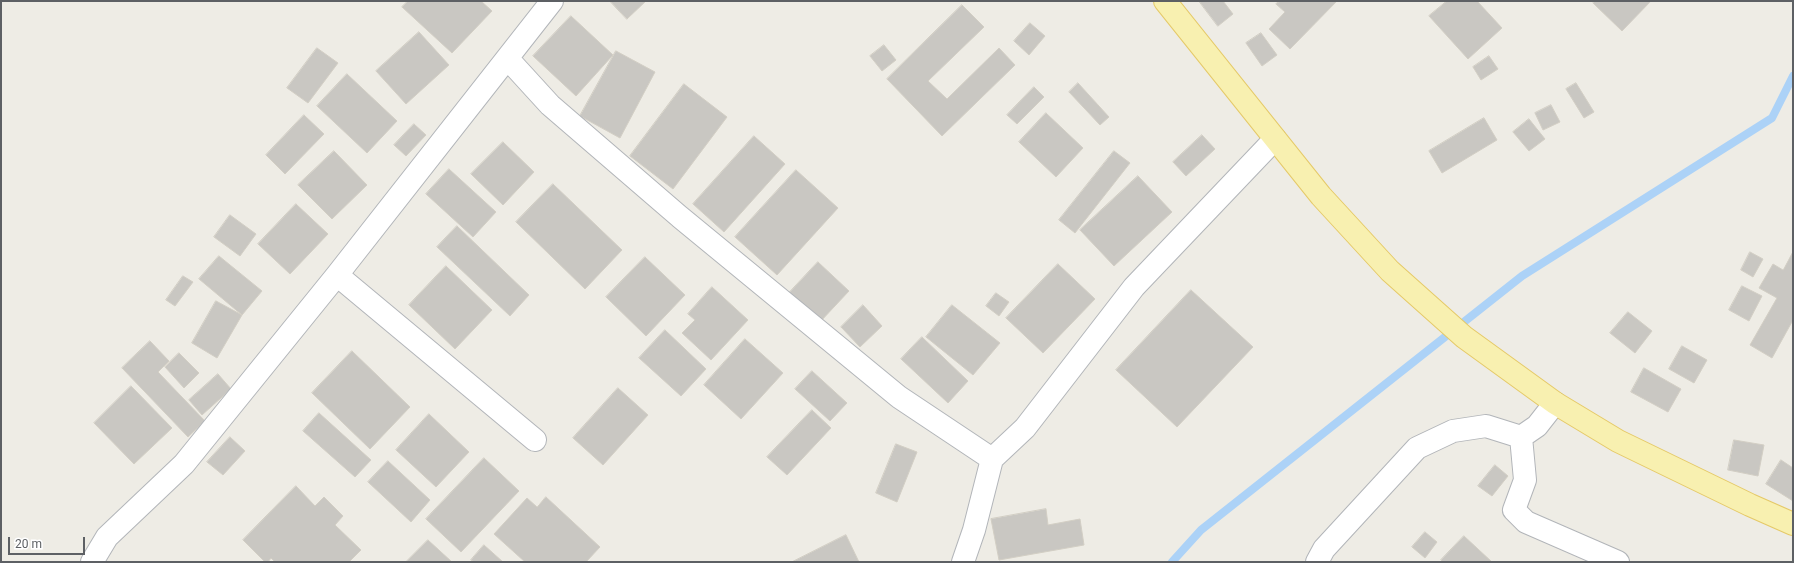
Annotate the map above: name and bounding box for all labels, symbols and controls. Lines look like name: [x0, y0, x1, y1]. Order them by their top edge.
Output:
scale bar: [10, 529, 87, 555]
text: 20 m: [15, 537, 42, 551]

